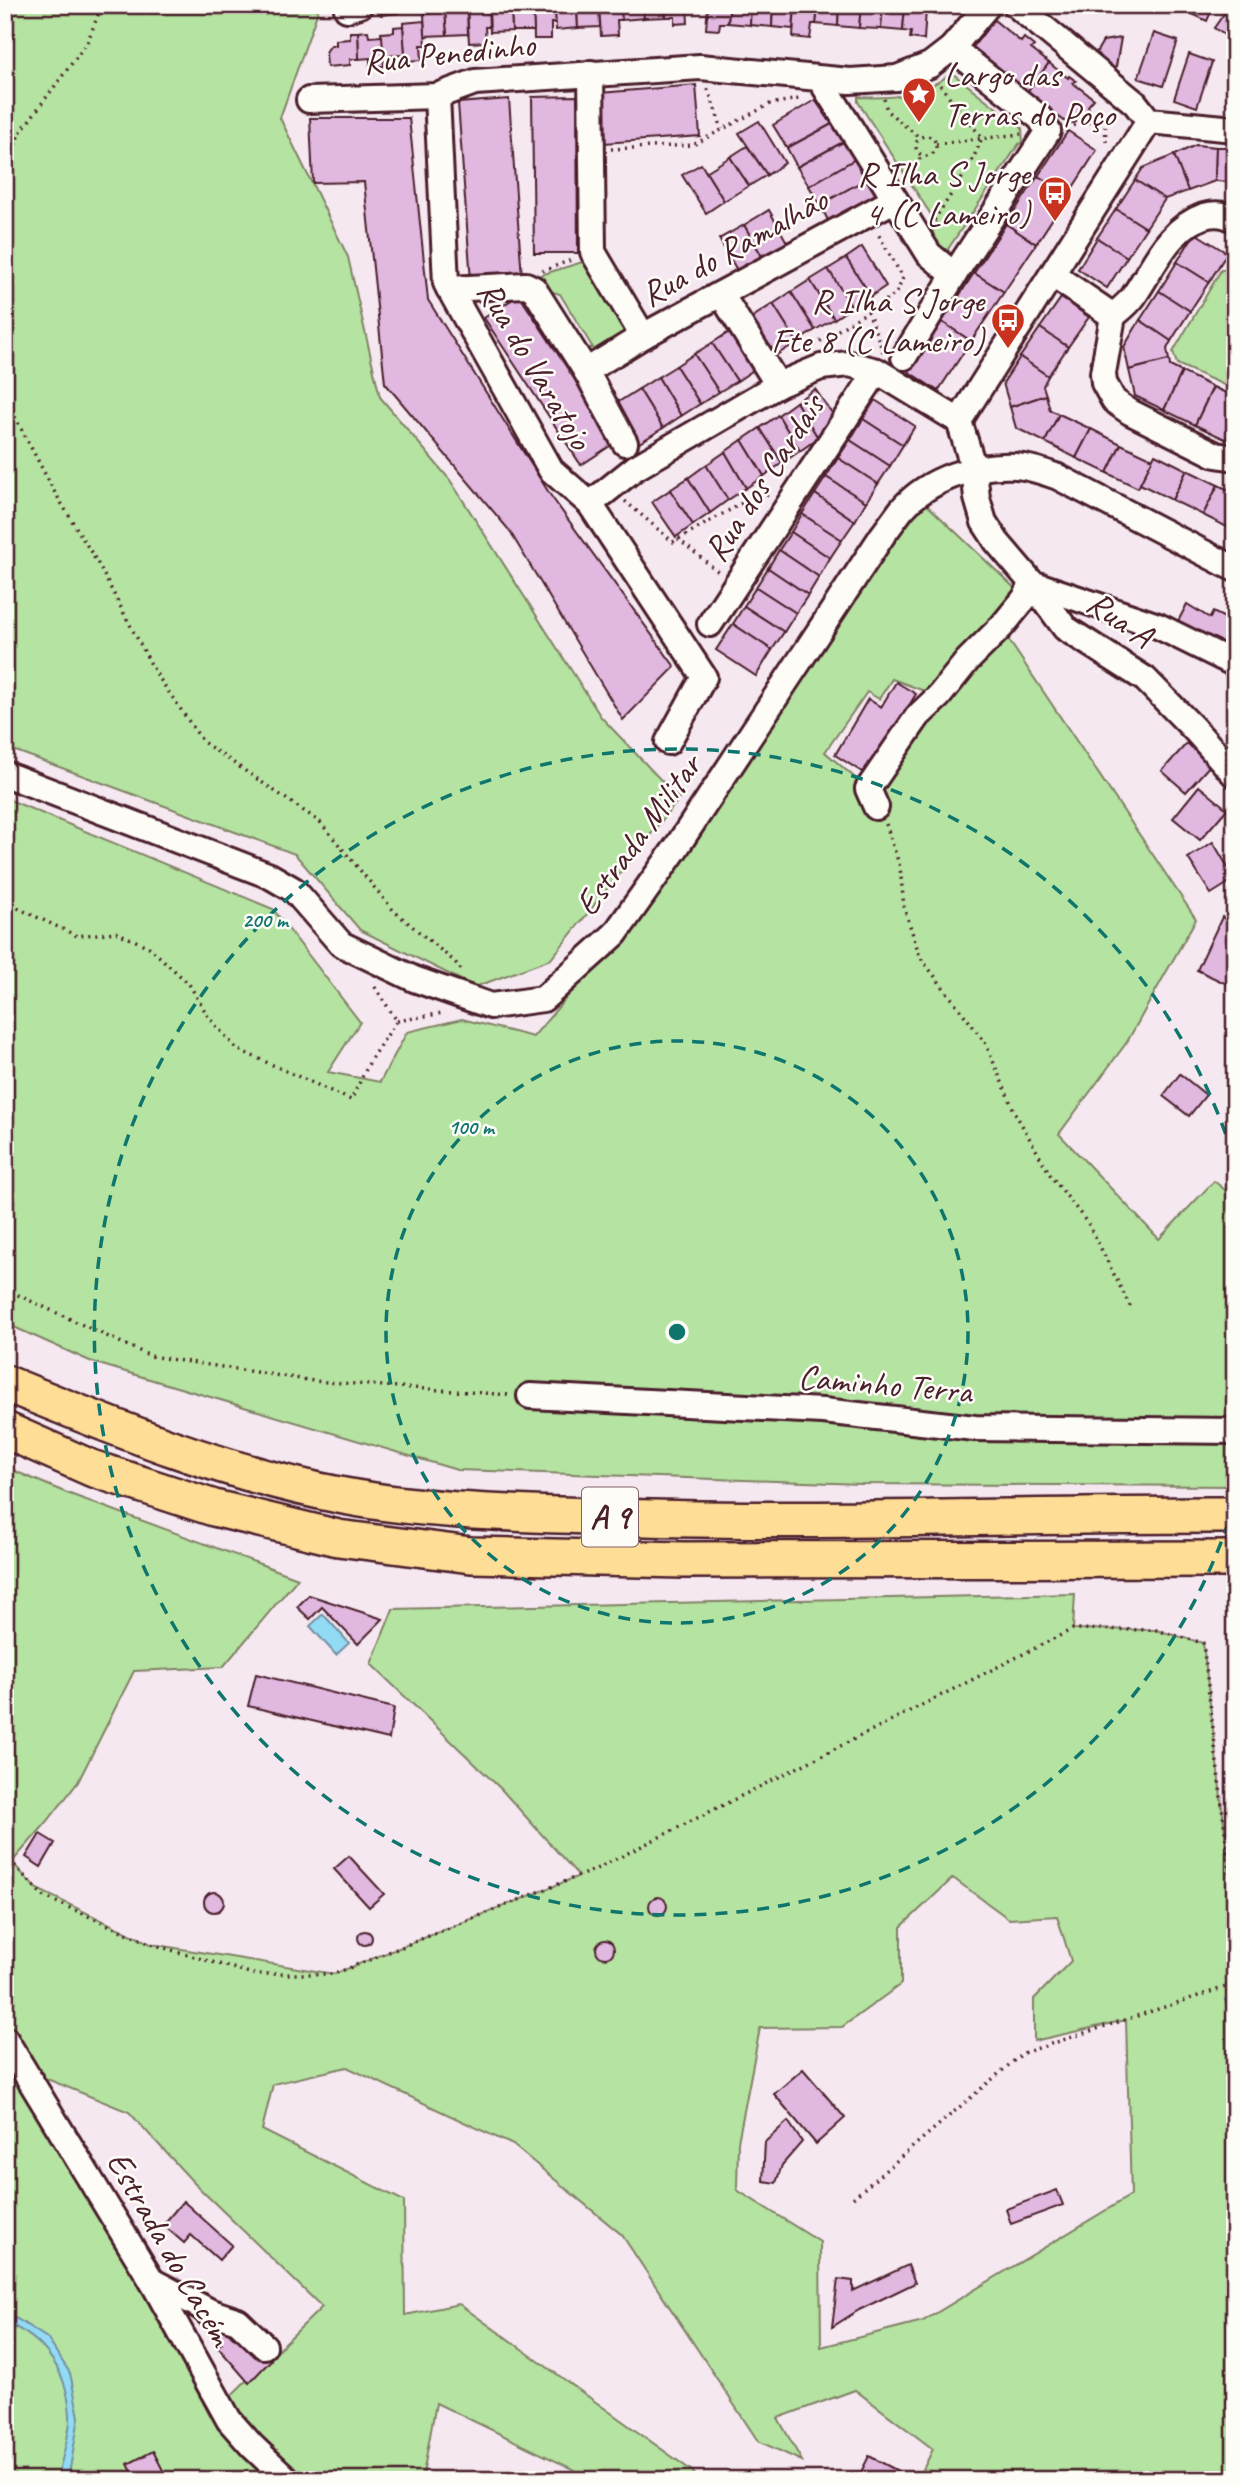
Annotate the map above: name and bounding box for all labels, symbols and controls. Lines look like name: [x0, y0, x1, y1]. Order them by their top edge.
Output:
street label: Rua Penedinho: [361, 21, 539, 84]
place label: Largo das Terras do Poço: [944, 52, 1116, 137]
place icon: Largo das Terras do Poço: [900, 75, 938, 124]
place label: R Ilha S Jorge 4 (C Lameiro): [858, 151, 1033, 236]
bus stop icon: R Ilha S Jorge 4 (C Lameiro): [1036, 174, 1074, 223]
street label: Rua do Ramalhão: [633, 176, 837, 317]
street label: Rua do Varatojo: [467, 273, 604, 459]
place label: R Ilha S Jorge Fte 8 (C Lameiro): [771, 278, 987, 363]
bus stop icon: R Ilha S Jorge Fte 8 (C Lameiro): [989, 301, 1027, 350]
street label: Rua dos Cardais: [693, 383, 836, 570]
street label: Rua A: [1078, 580, 1163, 659]
street label: Estrada Militar: [564, 743, 714, 925]
text: 200 m: [242, 907, 290, 933]
text: 100 m: [448, 1114, 496, 1140]
centre of rings: [665, 1320, 689, 1344]
street label: Caminho Terra: [796, 1354, 976, 1414]
road number: A 9: [582, 1488, 638, 1546]
street label: Estrada do Cacém: [96, 2143, 245, 2356]

